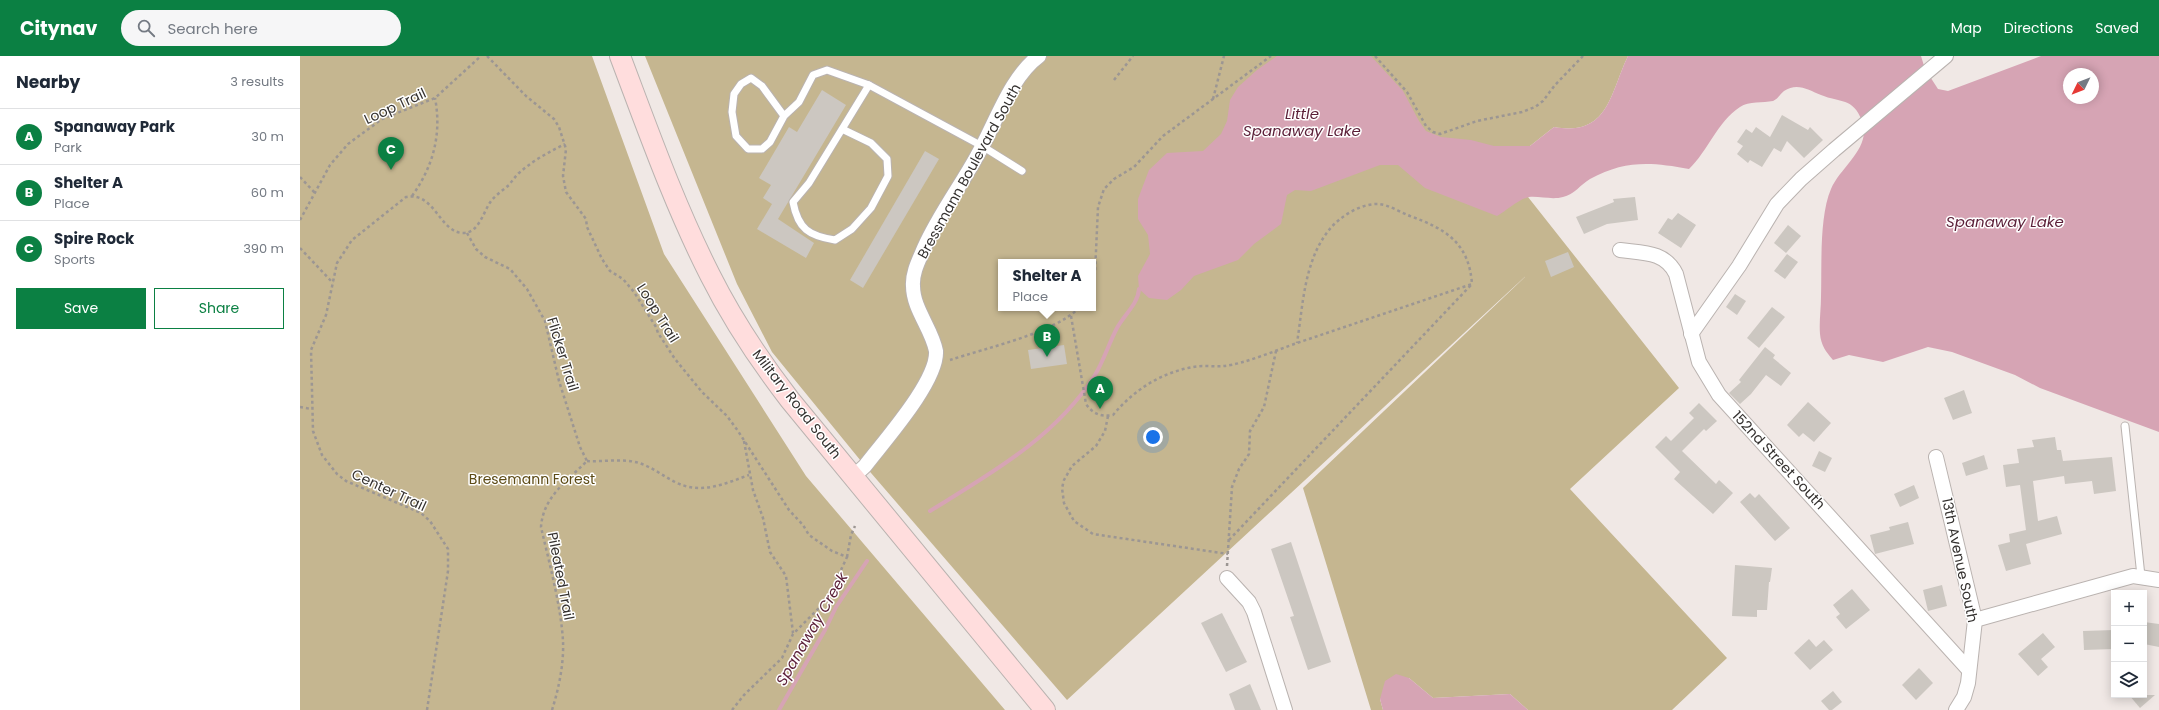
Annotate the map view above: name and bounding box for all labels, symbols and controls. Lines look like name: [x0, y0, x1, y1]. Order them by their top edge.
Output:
search box: [121, 10, 401, 46]
text: Citynav: [20, 15, 97, 42]
icon: search: [135, 17, 157, 39]
text: Search here: [167, 18, 258, 39]
text: Map: [1951, 18, 1982, 38]
text: Directions: [2004, 18, 2073, 38]
text: Saved: [2095, 18, 2139, 38]
north arrow: [2063, 68, 2099, 104]
text: Nearby: [16, 70, 80, 94]
text: 3 results: [230, 72, 284, 91]
street label: Bressmann Boulevard South: [912, 80, 1026, 262]
street label: Loop Trail: [361, 83, 429, 129]
water label: Little Spanaway Lake: [1243, 103, 1361, 141]
text: Spanaway Park: [54, 116, 175, 137]
text: A: [24, 127, 34, 146]
text: 30 m: [251, 127, 284, 146]
pin: C: [378, 137, 404, 170]
text: Park: [54, 138, 82, 157]
text: Shelter A: [54, 172, 123, 193]
text: B: [25, 183, 33, 202]
text: 60 m: [251, 183, 284, 202]
text: Place: [54, 194, 89, 213]
water label: Spanaway Lake: [1946, 211, 2064, 232]
text: Spire Rock: [54, 228, 134, 249]
text: C: [24, 239, 34, 258]
text: 390 m: [243, 239, 284, 258]
text: Sports: [54, 250, 95, 269]
popup: [998, 259, 1096, 311]
text: Shelter A: [1013, 265, 1082, 286]
street label: Loop Trail: [632, 280, 684, 346]
text: Place: [1013, 287, 1048, 306]
button: Save: [16, 288, 146, 329]
button: Share: [154, 288, 284, 329]
street label: Flicker Trail: [542, 315, 584, 393]
pin: B: [1034, 324, 1060, 357]
street label: Military Road South: [748, 345, 846, 463]
pin: A: [1087, 376, 1113, 409]
street label: 152nd Street South: [1728, 406, 1830, 514]
your location: [1143, 427, 1163, 447]
street label: Center Trail: [348, 464, 430, 516]
park label: Bresemann Forest: [469, 469, 595, 489]
street label: 13th Avenue South: [1937, 496, 1983, 624]
street label: Pileated Trail: [543, 530, 579, 622]
water label: Spanaway Creek: [771, 567, 853, 689]
map controls: [2111, 590, 2147, 698]
button: +: [2111, 590, 2147, 626]
button: −: [2111, 626, 2147, 662]
button: layers: [2111, 662, 2147, 698]

